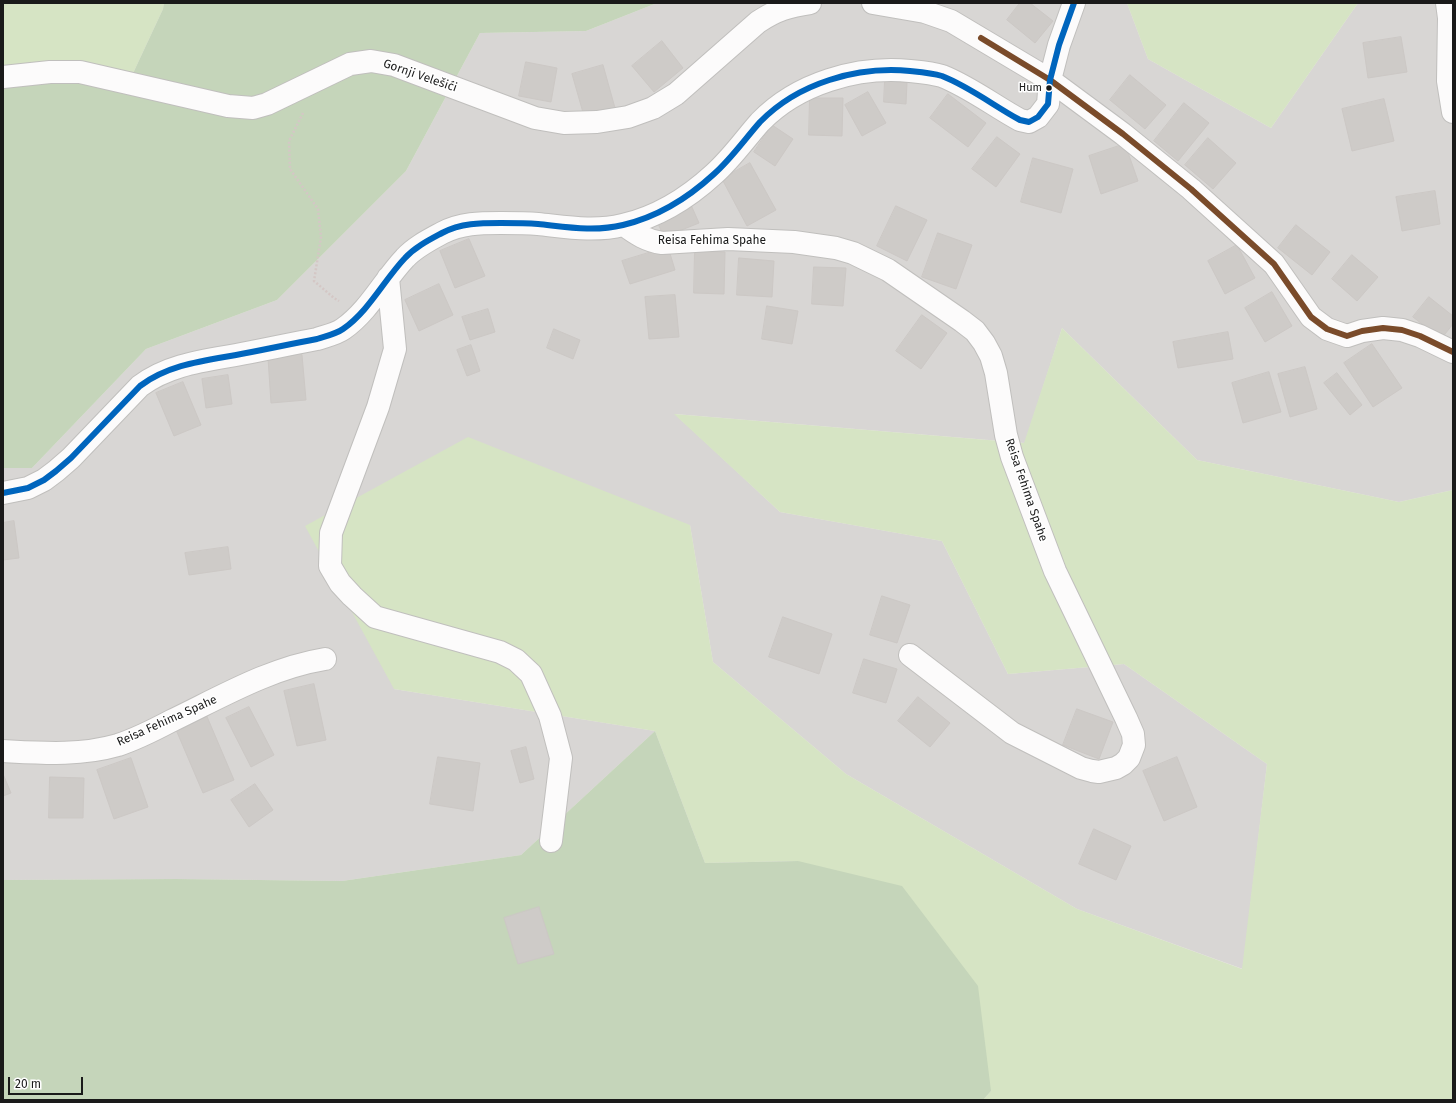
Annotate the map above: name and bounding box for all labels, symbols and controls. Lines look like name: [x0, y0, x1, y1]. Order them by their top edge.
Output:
street label: Gornji Velešići: [381, 57, 459, 95]
place label: Hum: [1019, 81, 1042, 95]
marker: Hum: [1044, 83, 1054, 93]
street label: Reisa Fehima Spahe: [658, 234, 766, 248]
street label: Reisa Fehima Spahe: [1002, 436, 1050, 544]
street label: Reisa Fehima Spahe: [115, 692, 219, 750]
scale bar: [10, 1069, 85, 1095]
text: 20 m: [15, 1077, 41, 1091]

